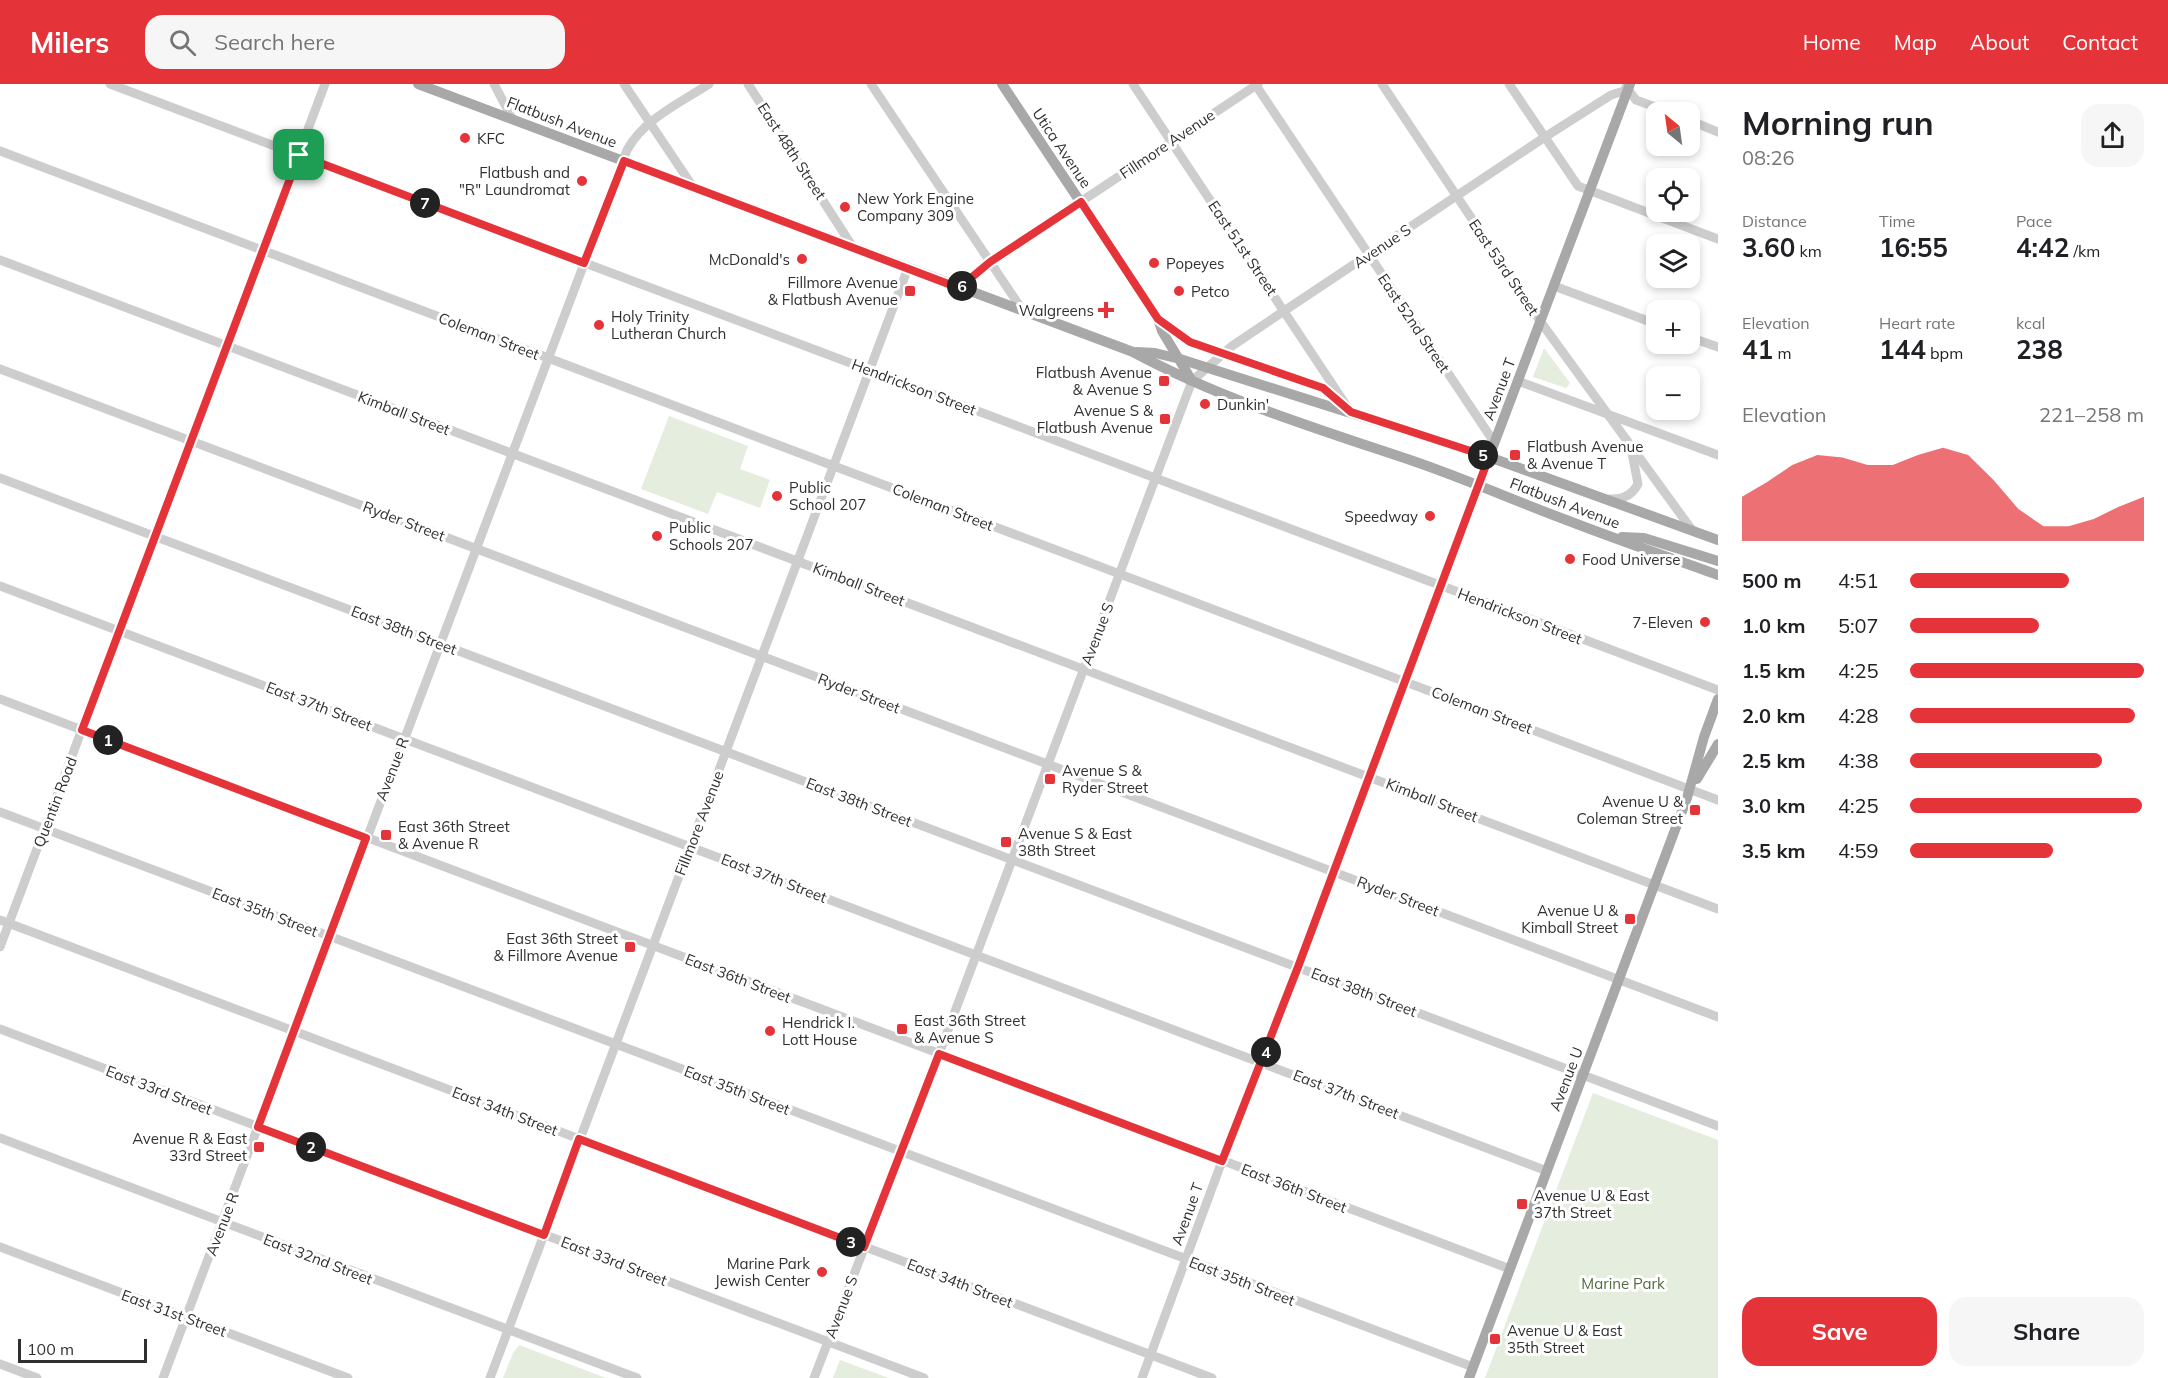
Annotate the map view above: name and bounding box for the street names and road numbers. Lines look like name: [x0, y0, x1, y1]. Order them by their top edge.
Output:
street label: Flatbush Avenue: [504, 92, 620, 152]
street label: East 48th Street: [754, 99, 830, 203]
street label: Utica Avenue: [1028, 104, 1096, 192]
street label: Fillmore Avenue: [1116, 105, 1218, 183]
street label: East 51st Street: [1204, 197, 1282, 299]
street label: East 53rd Street: [1465, 215, 1543, 319]
street label: Avenue S: [1350, 220, 1414, 272]
street label: East 52nd Street: [1374, 270, 1454, 376]
street label: Coleman Street: [436, 308, 542, 364]
street label: Hendrickson Street: [849, 355, 979, 419]
street label: Avenue T: [1478, 355, 1520, 423]
street label: Kimball Street: [355, 387, 453, 439]
street label: Flatbush Avenue: [1507, 473, 1623, 533]
street label: Coleman Street: [890, 479, 996, 535]
street label: Ryder Street: [360, 497, 448, 545]
street label: Kimball Street: [810, 558, 908, 610]
street label: Hendrickson Street: [1455, 584, 1585, 648]
street label: Avenue S: [1076, 600, 1118, 668]
street label: East 38th Street: [348, 601, 460, 659]
street label: Ryder Street: [815, 669, 903, 717]
street label: East 37th Street: [263, 677, 375, 735]
street label: Coleman Street: [1429, 682, 1535, 738]
street label: Avenue R: [371, 735, 413, 803]
street label: Quentin Road: [29, 754, 81, 850]
street label: Fillmore Avenue: [670, 768, 728, 878]
street label: East 38th Street: [803, 773, 915, 831]
street label: Kimball Street: [1383, 774, 1481, 826]
street label: East 37th Street: [718, 849, 830, 907]
street label: Ryder Street: [1354, 872, 1442, 920]
street label: East 35th Street: [209, 883, 321, 941]
street label: East 36th Street: [682, 949, 794, 1007]
street label: East 38th Street: [1308, 963, 1420, 1021]
street label: Avenue U: [1545, 1044, 1587, 1114]
street label: East 33rd Street: [103, 1061, 215, 1119]
street label: East 35th Street: [681, 1061, 793, 1119]
street label: East 37th Street: [1290, 1065, 1402, 1123]
street label: East 34th Street: [449, 1082, 561, 1140]
street label: East 36th Street: [1238, 1159, 1350, 1217]
street label: Avenue T: [1167, 1180, 1207, 1248]
street label: Avenue R: [201, 1190, 243, 1258]
street label: East 32nd Street: [261, 1229, 375, 1289]
street label: East 33rd Street: [558, 1232, 670, 1290]
street label: East 35th Street: [1186, 1252, 1298, 1310]
street label: East 34th Street: [904, 1254, 1016, 1312]
street label: Avenue S: [820, 1273, 862, 1341]
street label: East 31st Street: [119, 1285, 229, 1341]

